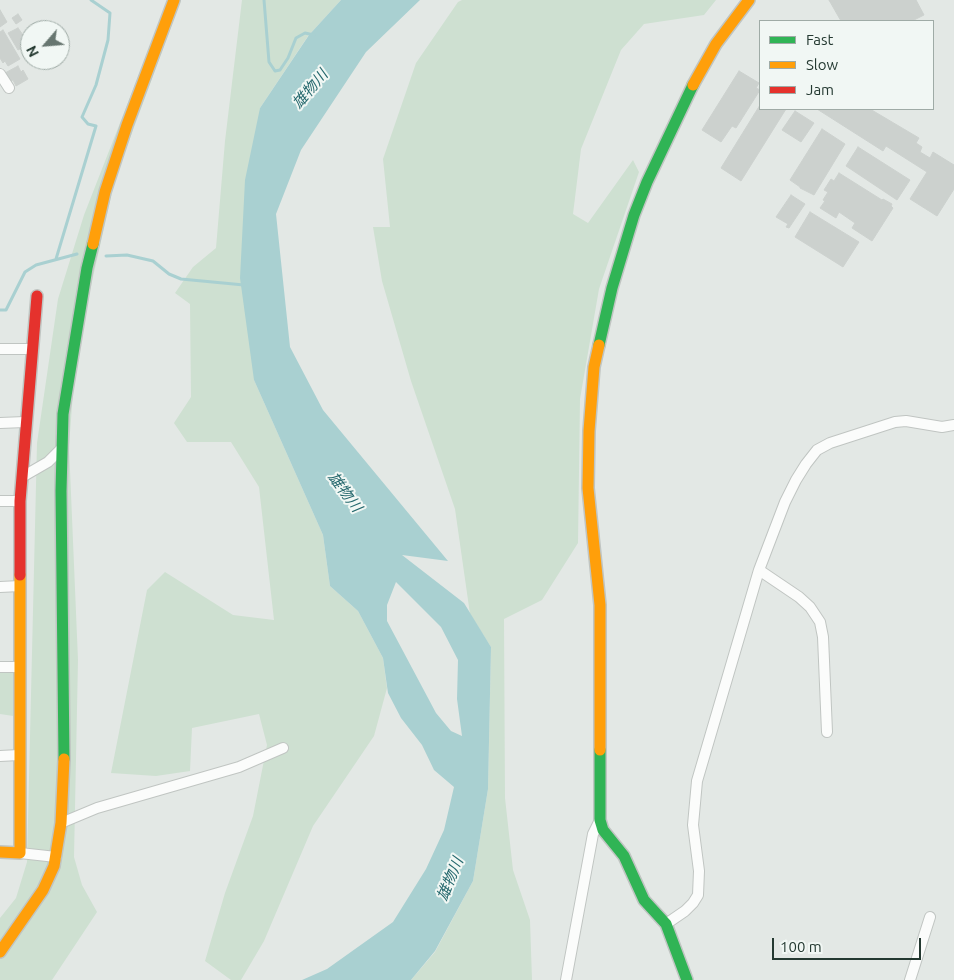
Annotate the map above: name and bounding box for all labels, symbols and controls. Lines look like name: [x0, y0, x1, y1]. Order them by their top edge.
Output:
north arrow: [20, 20, 70, 70]
legend: [759, 20, 934, 110]
text: Fast: [806, 31, 833, 48]
text: N: [23, 43, 42, 60]
text: Slow: [806, 56, 838, 73]
water label: 雄物川: [289, 66, 331, 112]
text: Jam: [806, 81, 834, 98]
water label: 雄物川: [324, 469, 366, 515]
water label: 雄物川: [433, 855, 467, 903]
scale bar: [774, 928, 923, 960]
text: 100 m: [780, 938, 822, 955]

